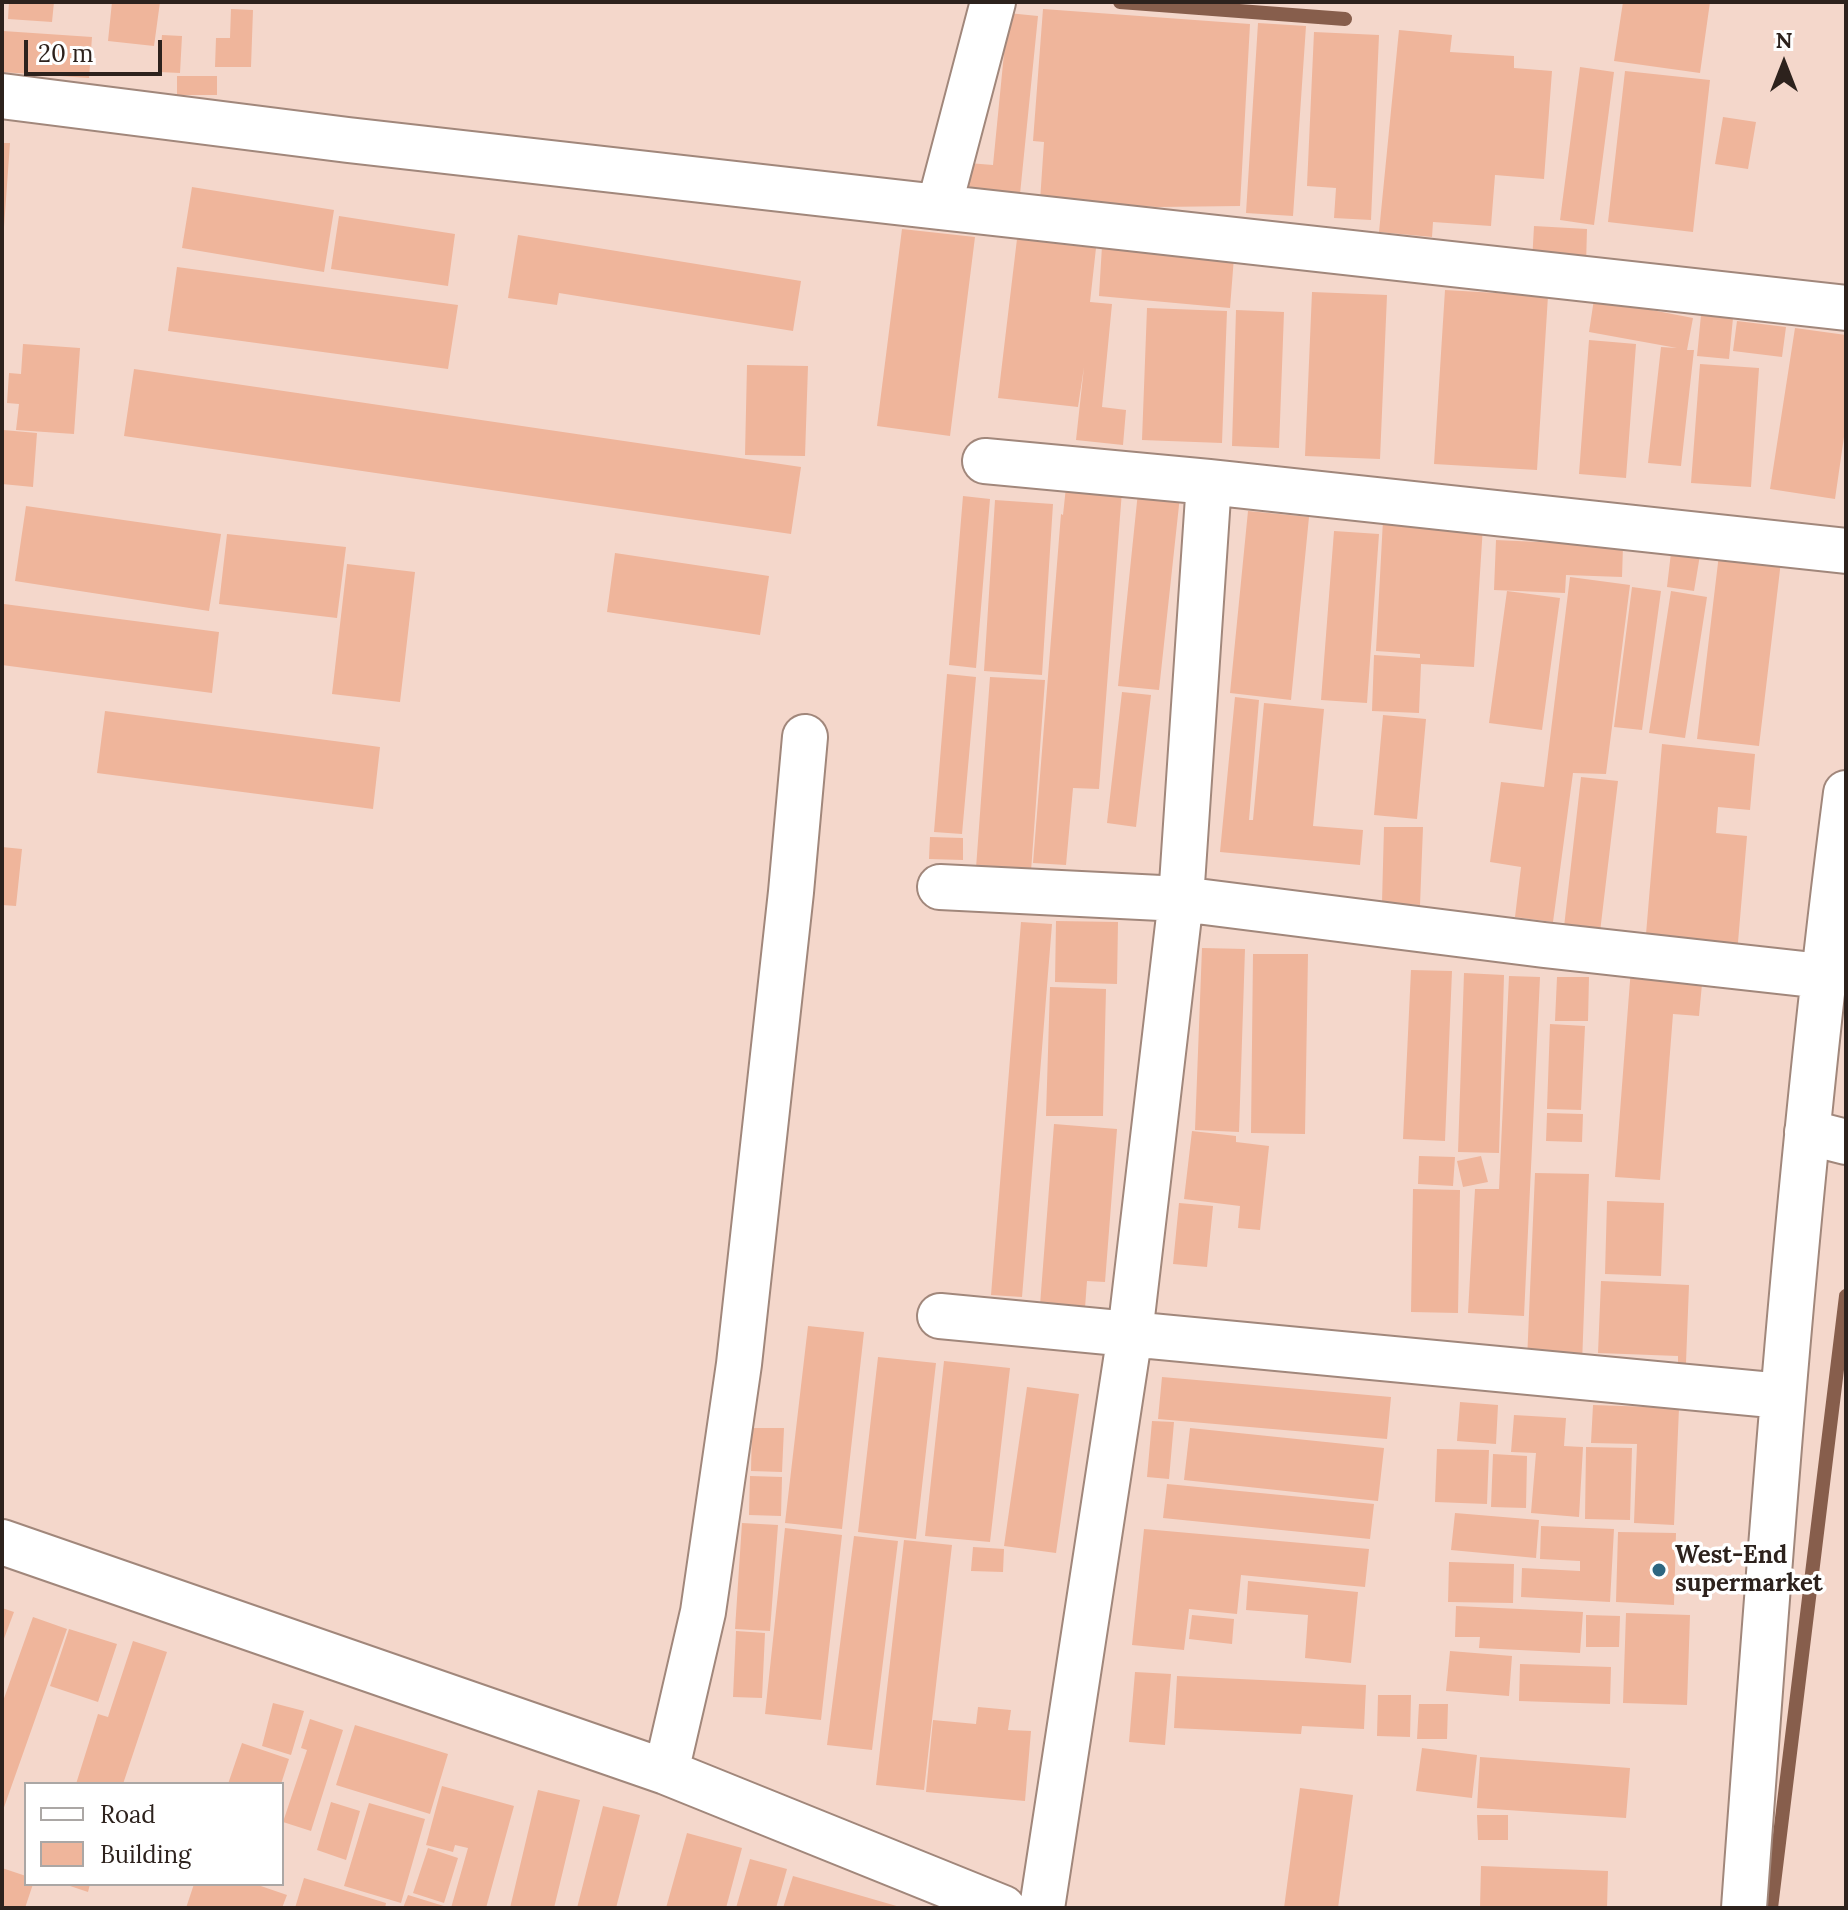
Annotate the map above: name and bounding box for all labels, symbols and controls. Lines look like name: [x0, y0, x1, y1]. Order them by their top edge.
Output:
scale bar: [28, 24, 166, 74]
north arrow: [1744, 24, 1824, 104]
text: N: [1775, 26, 1793, 54]
text: 20 m: [38, 38, 94, 69]
place label: West-End supermarket: [1675, 1542, 1823, 1598]
marker: West-End supermarket: [1650, 1561, 1668, 1579]
legend: [24, 1782, 284, 1886]
text: Road: [100, 1799, 156, 1830]
text: Building: [100, 1839, 191, 1870]

